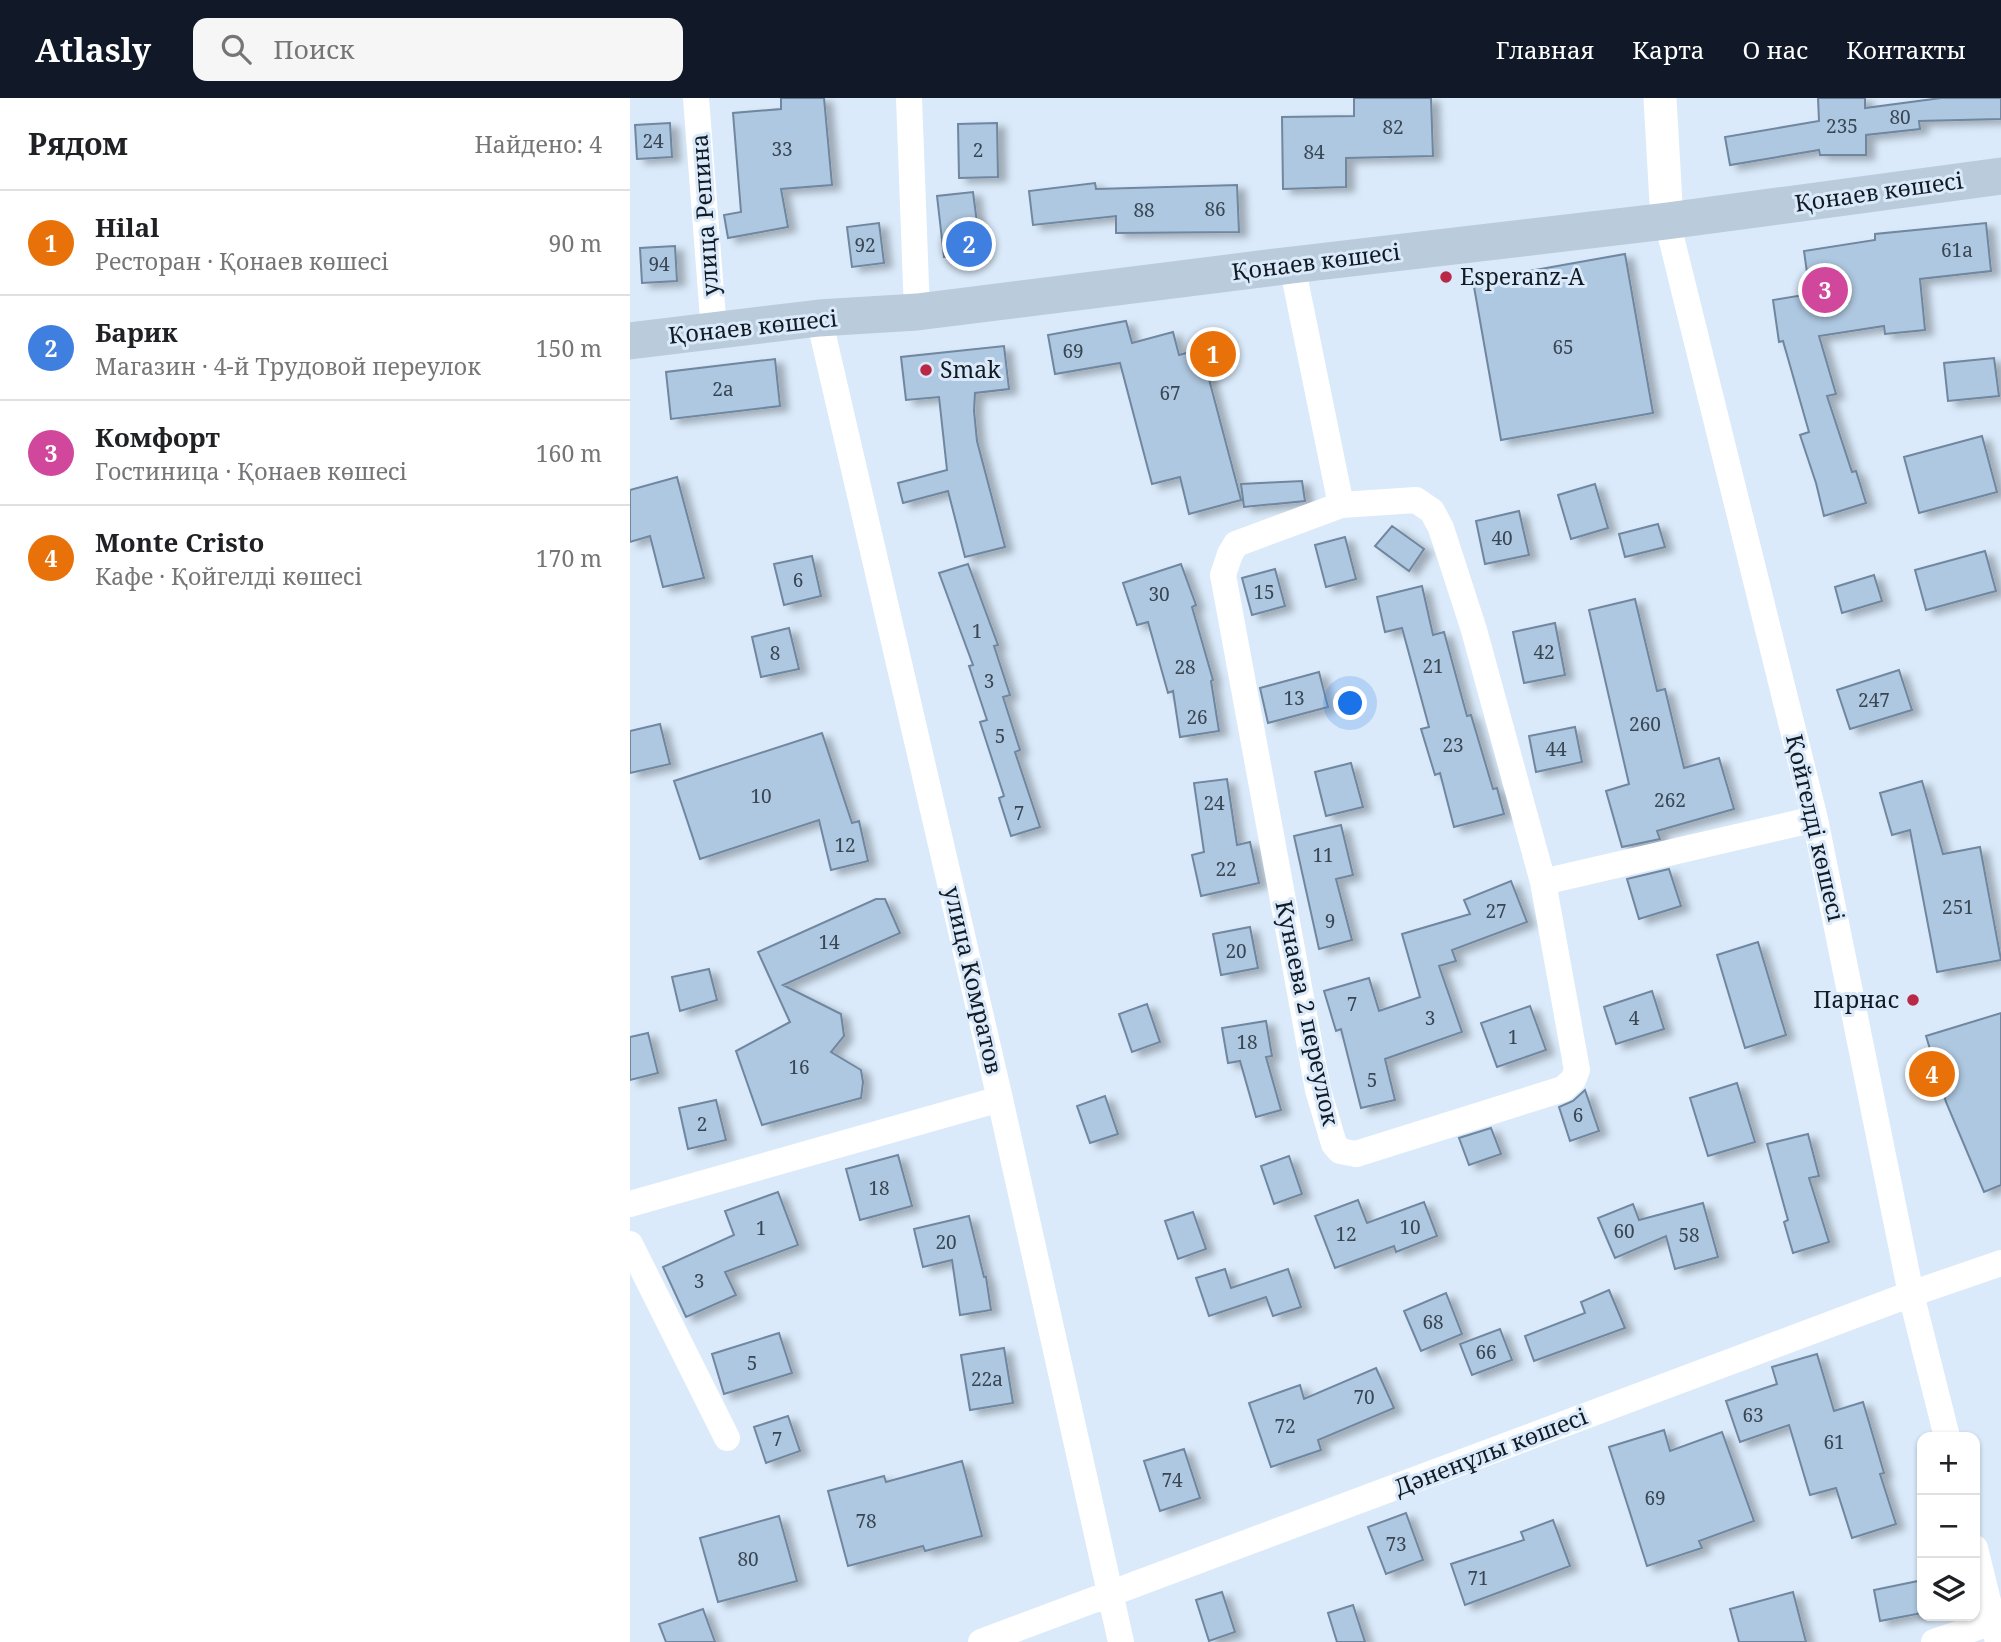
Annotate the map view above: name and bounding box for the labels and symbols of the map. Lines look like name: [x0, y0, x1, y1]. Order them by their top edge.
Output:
house number: 80: [1889, 104, 1911, 130]
house number: 235: [1826, 113, 1858, 139]
house number: 82: [1382, 114, 1404, 140]
house number: 24: [642, 128, 664, 154]
street label: улица Репина: [682, 133, 726, 297]
house number: 33: [771, 136, 793, 162]
house number: 2: [973, 137, 983, 163]
house number: 84: [1303, 139, 1325, 165]
street label: Қонаев көшесі: [1792, 163, 1965, 219]
house number: 86: [1204, 196, 1226, 222]
house number: 88: [1133, 197, 1155, 223]
pin: 2: [946, 218, 992, 270]
house number: 92: [854, 232, 876, 258]
street label: Қонаев көшесі: [1230, 235, 1402, 287]
house number: 61а: [1941, 237, 1973, 263]
house number: 94: [648, 251, 670, 277]
place label: Esperanz-A: [1460, 260, 1585, 292]
pin: 3: [1802, 264, 1848, 316]
marker: Esperanz-A: [1438, 269, 1454, 285]
street label: Қонаев көшесі: [667, 301, 839, 351]
pin: 1: [1190, 328, 1236, 380]
house number: 65: [1552, 334, 1574, 360]
house number: 69: [1062, 338, 1084, 364]
place label: Smak: [940, 353, 1001, 385]
marker: Smak: [918, 362, 934, 378]
house number: 2а: [712, 376, 734, 402]
house number: 67: [1159, 380, 1181, 406]
house number: 40: [1491, 525, 1513, 551]
house number: 6: [793, 567, 803, 593]
house number: 15: [1253, 579, 1275, 605]
house number: 30: [1148, 581, 1170, 607]
house number: 1: [972, 618, 982, 644]
house number: 42: [1533, 639, 1555, 665]
house number: 8: [770, 640, 780, 666]
house number: 21: [1422, 653, 1444, 679]
house number: 28: [1174, 654, 1196, 680]
house number: 3: [984, 668, 994, 694]
house number: 13: [1283, 685, 1305, 711]
your location: [1333, 686, 1367, 720]
house number: 247: [1858, 687, 1890, 713]
house number: 26: [1186, 704, 1208, 730]
house number: 260: [1629, 711, 1661, 737]
house number: 5: [995, 723, 1005, 749]
street label: Қойгелді көшесі: [1779, 731, 1853, 925]
house number: 23: [1442, 732, 1464, 758]
house number: 44: [1545, 736, 1567, 762]
house number: 10: [750, 783, 772, 809]
house number: 262: [1654, 787, 1686, 813]
house number: 24: [1203, 790, 1225, 816]
house number: 7: [1014, 800, 1024, 826]
house number: 12: [834, 832, 856, 858]
house number: 11: [1312, 842, 1334, 868]
house number: 22: [1215, 856, 1237, 882]
street label: улица Комратов: [937, 883, 1011, 1077]
house number: 251: [1942, 894, 1974, 920]
street label: Кунаева 2 переулок: [1268, 897, 1348, 1129]
house number: 27: [1485, 898, 1507, 924]
house number: 9: [1325, 908, 1335, 934]
house number: 14: [818, 929, 840, 955]
house number: 20: [1225, 938, 1247, 964]
place label: Парнас: [1813, 983, 1899, 1015]
house number: 7: [1347, 991, 1357, 1017]
marker: Парнас: [1905, 992, 1921, 1008]
house number: 3: [1425, 1005, 1435, 1031]
house number: 4: [1629, 1005, 1640, 1031]
house number: 1: [1508, 1024, 1518, 1050]
house number: 18: [1236, 1029, 1258, 1055]
pin: 4: [1909, 1048, 1955, 1100]
house number: 16: [788, 1054, 810, 1080]
house number: 5: [1367, 1067, 1377, 1093]
house number: 6: [1573, 1102, 1583, 1128]
house number: 2: [697, 1111, 707, 1137]
house number: 18: [868, 1175, 890, 1201]
house number: 10: [1399, 1214, 1421, 1240]
house number: 1: [756, 1215, 766, 1241]
house number: 60: [1613, 1218, 1635, 1244]
house number: 12: [1335, 1221, 1357, 1247]
house number: 58: [1678, 1222, 1700, 1248]
house number: 20: [935, 1229, 957, 1255]
house number: 3: [694, 1268, 704, 1294]
house number: 68: [1422, 1309, 1444, 1335]
house number: 66: [1475, 1339, 1497, 1365]
house number: 5: [747, 1350, 757, 1376]
house number: 22а: [971, 1366, 1003, 1392]
house number: 70: [1353, 1384, 1375, 1410]
street label: Дәненұлы көшесі: [1389, 1399, 1592, 1503]
house number: 63: [1742, 1402, 1764, 1428]
house number: 72: [1274, 1413, 1296, 1439]
house number: 7: [772, 1426, 782, 1452]
house number: 61: [1823, 1429, 1845, 1455]
house number: 74: [1161, 1467, 1183, 1493]
house number: 69: [1644, 1485, 1666, 1511]
house number: 78: [855, 1508, 877, 1534]
house number: 73: [1385, 1531, 1407, 1557]
house number: 80: [737, 1546, 759, 1572]
house number: 71: [1467, 1565, 1489, 1591]

